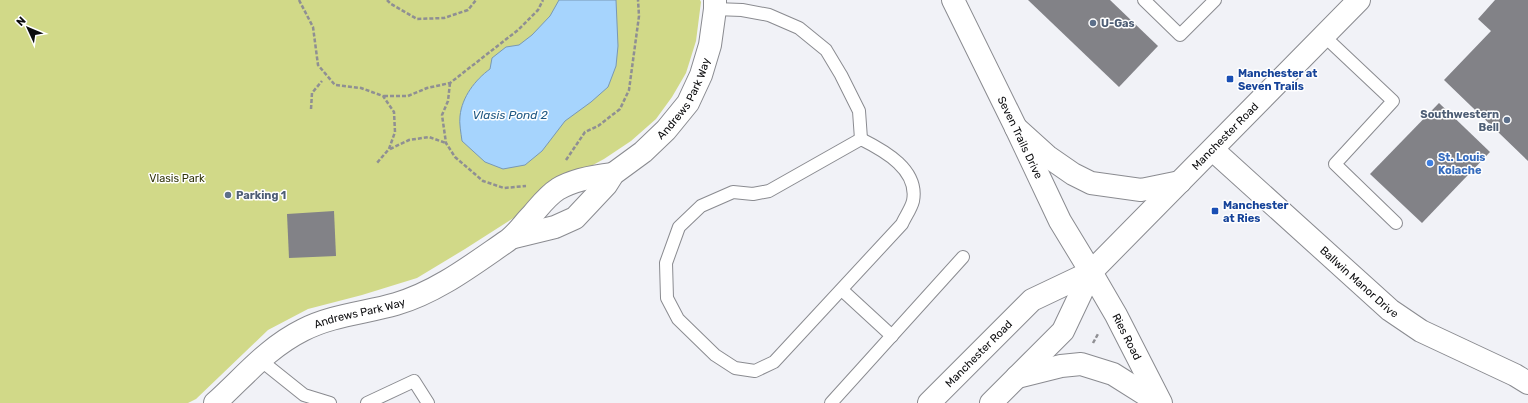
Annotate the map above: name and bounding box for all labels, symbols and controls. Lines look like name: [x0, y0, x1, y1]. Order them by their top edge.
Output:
north arrow: [8, 8, 48, 48]
text: N: [14, 14, 29, 29]
place label: U-Gas: [1101, 17, 1135, 30]
marker: U-Gas: [1088, 18, 1098, 28]
street label: Andrews Park Way: [654, 56, 712, 142]
place label: Manchester at Seven Trails: [1238, 67, 1317, 93]
marker: Manchester at Seven Trails: [1225, 74, 1235, 84]
street label: Seven Trails Drive: [995, 94, 1046, 181]
street label: Manchester Road: [1189, 100, 1261, 172]
water label: Vlasis Pond 2: [472, 108, 548, 122]
place label: Southwestern Bell: [1420, 108, 1499, 134]
marker: Southwestern Bell: [1502, 115, 1512, 125]
place label: St. Louis Kolache: [1438, 151, 1485, 177]
marker: St. Louis Kolache: [1425, 158, 1435, 168]
park label: Vlasis Park: [149, 172, 205, 185]
place label: Parking 1: [236, 189, 286, 202]
marker: Parking 1: [223, 190, 233, 200]
place label: Manchester at Ries: [1223, 199, 1289, 225]
marker: Manchester at Ries: [1210, 206, 1220, 216]
street label: Ballwin Manor Drive: [1317, 244, 1401, 320]
street label: Andrews Park Way: [312, 295, 407, 331]
street label: Ries Road: [1110, 311, 1144, 362]
street label: Manchester Road: [942, 317, 1015, 390]

